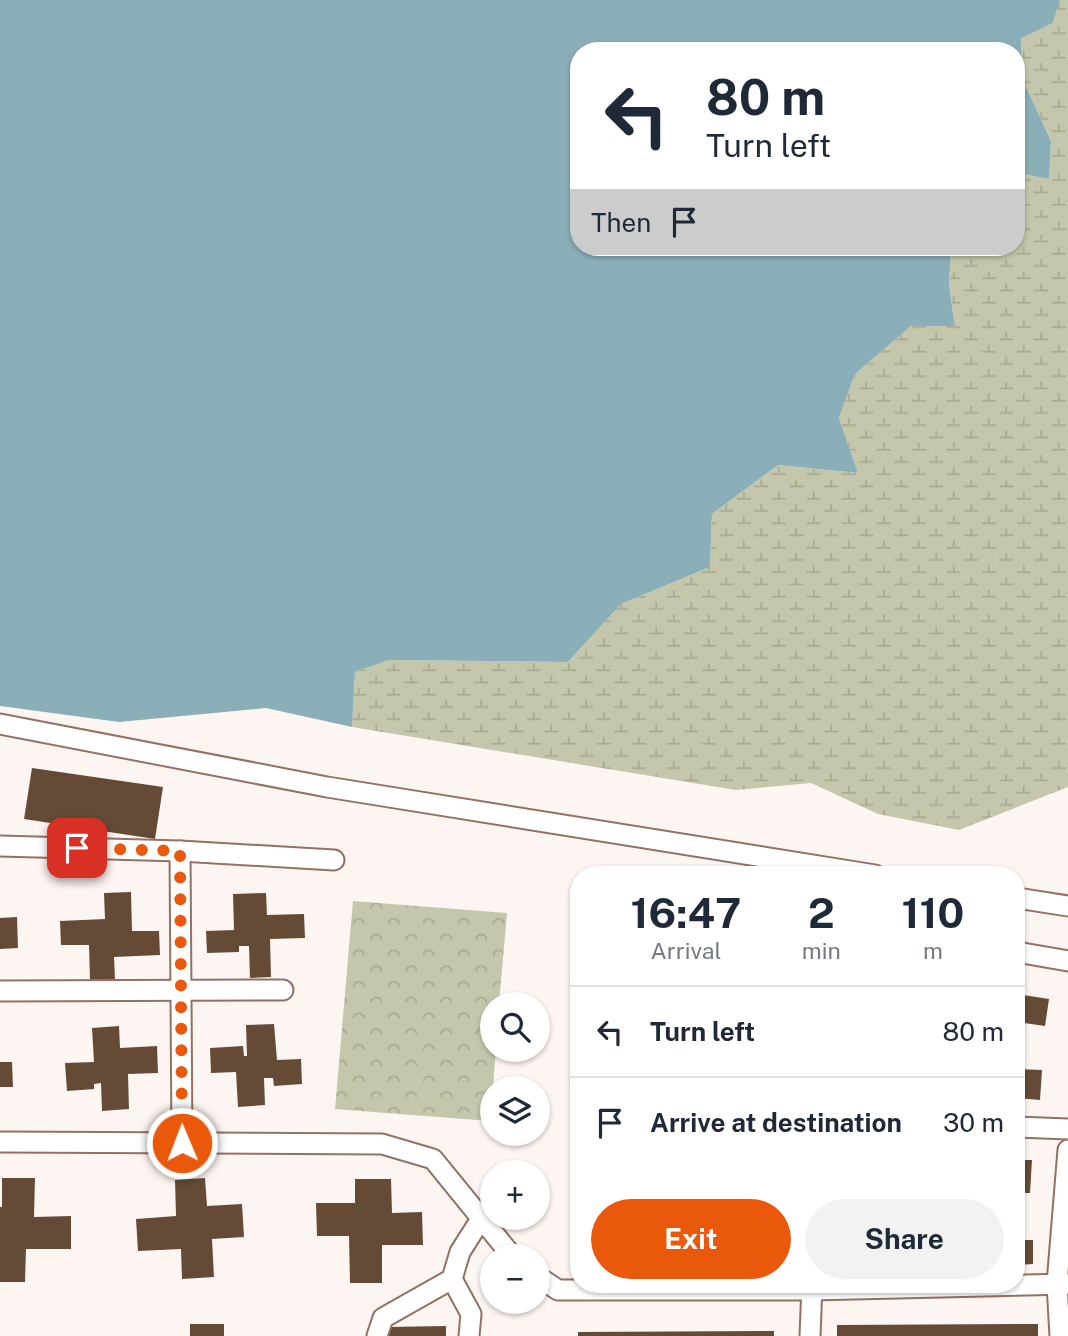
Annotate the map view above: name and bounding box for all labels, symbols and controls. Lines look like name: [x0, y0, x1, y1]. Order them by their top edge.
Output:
text: 80 m: [706, 68, 825, 126]
icon: left: [591, 70, 682, 161]
text: Turn left: [706, 127, 831, 164]
icon: arrive: [665, 203, 703, 241]
text: Then: [591, 207, 651, 238]
pin: [47, 818, 107, 878]
icon: arrive: [58, 829, 96, 867]
text: 16:47: [631, 888, 741, 937]
text: 2: [808, 888, 835, 937]
text: 110: [901, 888, 964, 937]
text: Arrival: [650, 937, 721, 964]
text: min: [802, 937, 841, 964]
text: m: [923, 937, 943, 964]
map controls: [480, 992, 550, 1314]
button: search: [480, 992, 550, 1062]
icon: left: [591, 1013, 629, 1051]
text: Turn left: [650, 1016, 755, 1047]
text: 80 m: [943, 1016, 1004, 1047]
button: layers: [480, 1076, 550, 1146]
icon: arrive: [591, 1104, 629, 1142]
position arrow: [145, 1106, 219, 1180]
text: Arrive at destination: [650, 1107, 902, 1138]
text: 30 m: [943, 1107, 1004, 1138]
button: +: [480, 1160, 550, 1230]
button: Exit: [591, 1199, 791, 1279]
button: Share: [805, 1199, 1004, 1279]
button: −: [480, 1244, 550, 1314]

